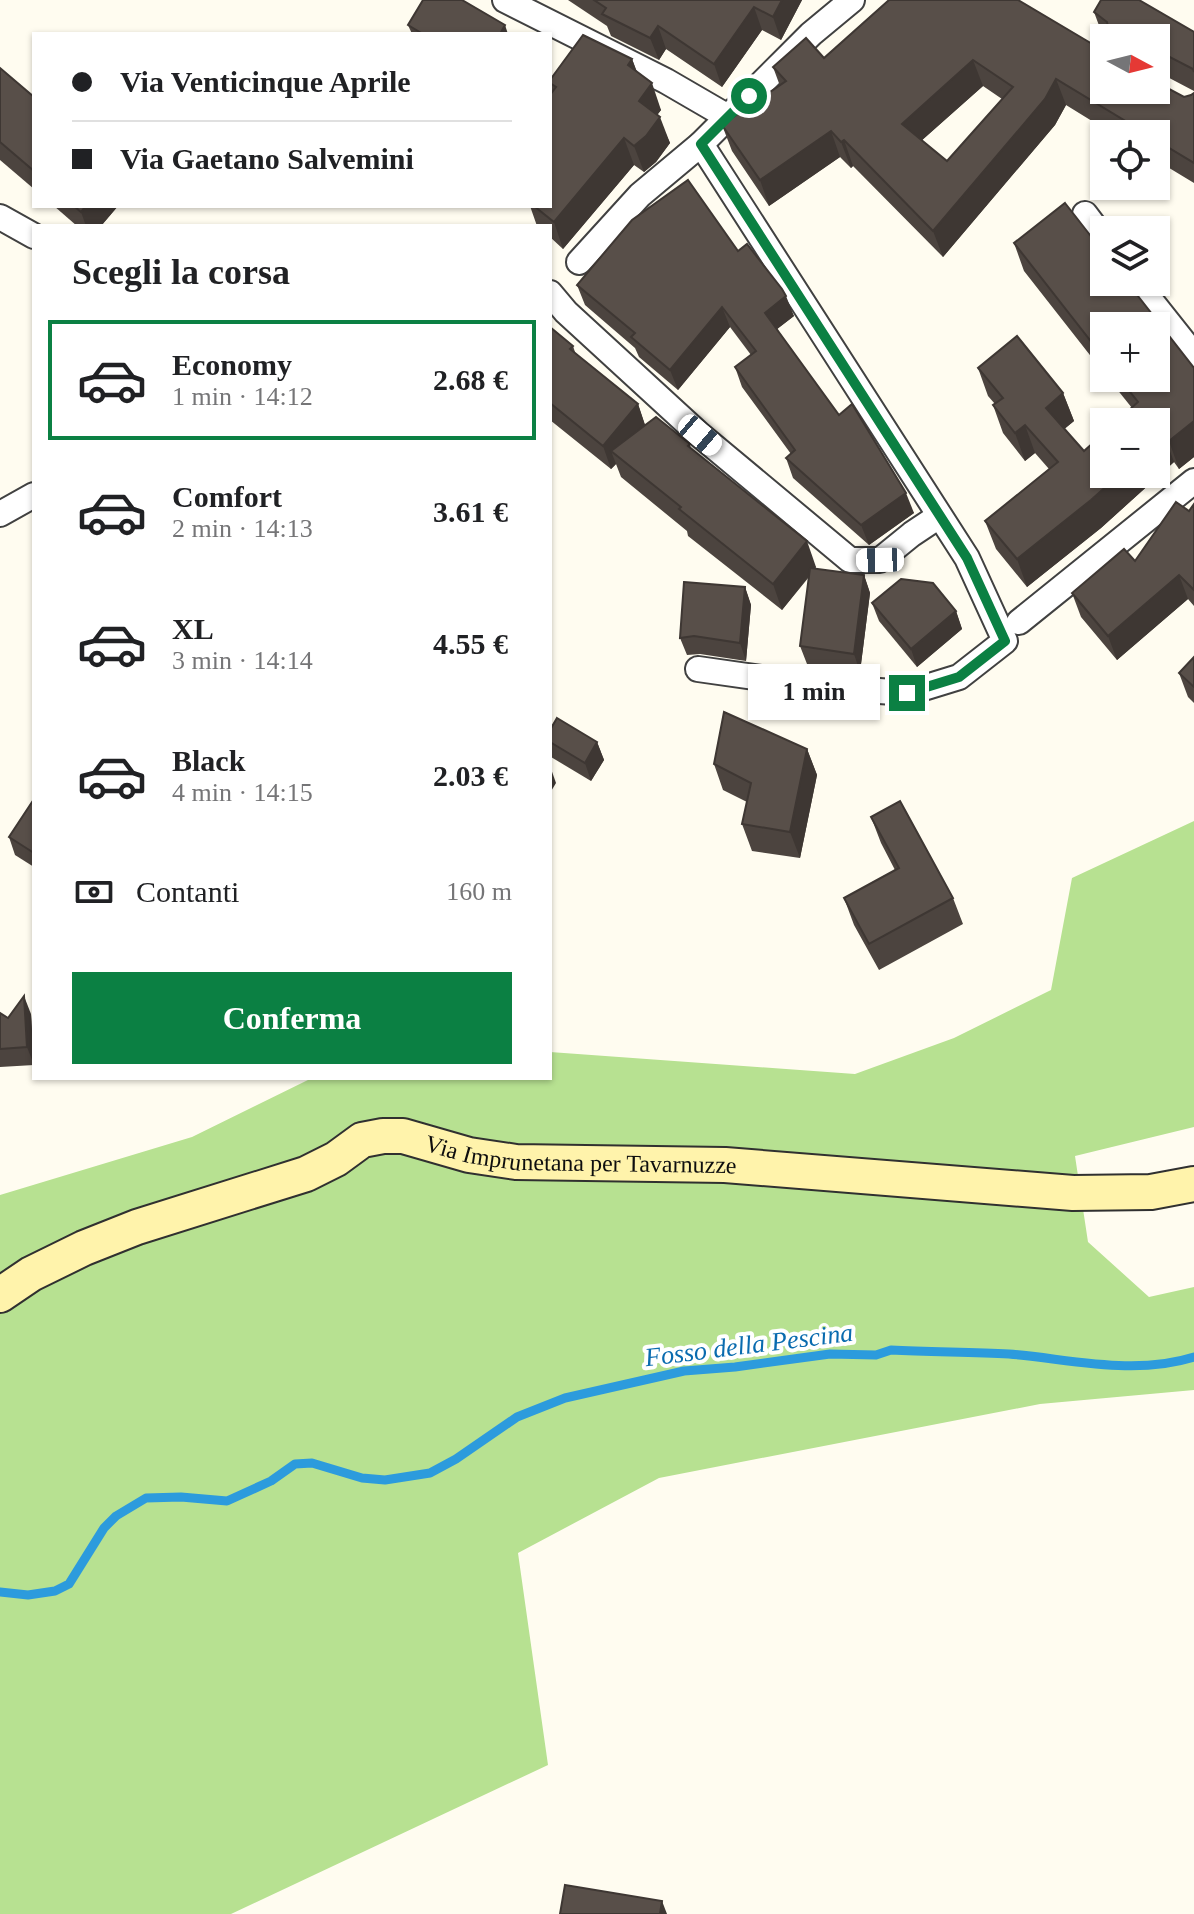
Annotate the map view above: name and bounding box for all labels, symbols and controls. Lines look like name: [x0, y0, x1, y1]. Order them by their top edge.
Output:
north arrow: [1090, 24, 1170, 104]
map controls: [1090, 24, 1170, 488]
text: Via Venticinque Aprile: [120, 65, 411, 98]
route start: [731, 78, 767, 114]
button: locate: [1090, 120, 1170, 200]
text: Via Gaetano Salvemini: [120, 142, 414, 175]
button: layers: [1090, 216, 1170, 296]
text: Scegli la corsa: [72, 252, 290, 292]
button: +: [1090, 312, 1170, 392]
icon: car: [76, 344, 148, 416]
text: Economy: [172, 348, 292, 381]
text: 2.68 €: [433, 363, 508, 396]
text: 1 min · 14:12: [172, 382, 313, 411]
button: −: [1090, 408, 1170, 488]
car: [674, 410, 726, 460]
icon: car: [76, 476, 148, 548]
text: Comfort: [172, 480, 282, 513]
text: 3.61 €: [433, 495, 508, 528]
text: 2 min · 14:13: [172, 514, 313, 543]
car: [856, 548, 904, 572]
icon: car: [76, 608, 148, 680]
text: XL: [172, 612, 214, 645]
text: 4.55 €: [433, 627, 508, 660]
text: 3 min · 14:14: [172, 646, 313, 675]
callout: 1 min: [747, 665, 879, 721]
route end: [889, 675, 925, 711]
text: 1 min: [783, 677, 845, 706]
icon: car: [76, 740, 148, 812]
text: Black: [172, 744, 245, 777]
text: 2.03 €: [433, 759, 508, 792]
text: 4 min · 14:15: [172, 778, 313, 807]
icon: cash: [72, 870, 116, 914]
text: Contanti: [136, 875, 239, 908]
text: 160 m: [446, 877, 512, 906]
button: Conferma: [72, 972, 512, 1064]
street label: Via Imprunetana per Tavarnuzze: [422, 1130, 738, 1179]
water label: Fosso della Pescina: [642, 1318, 855, 1372]

